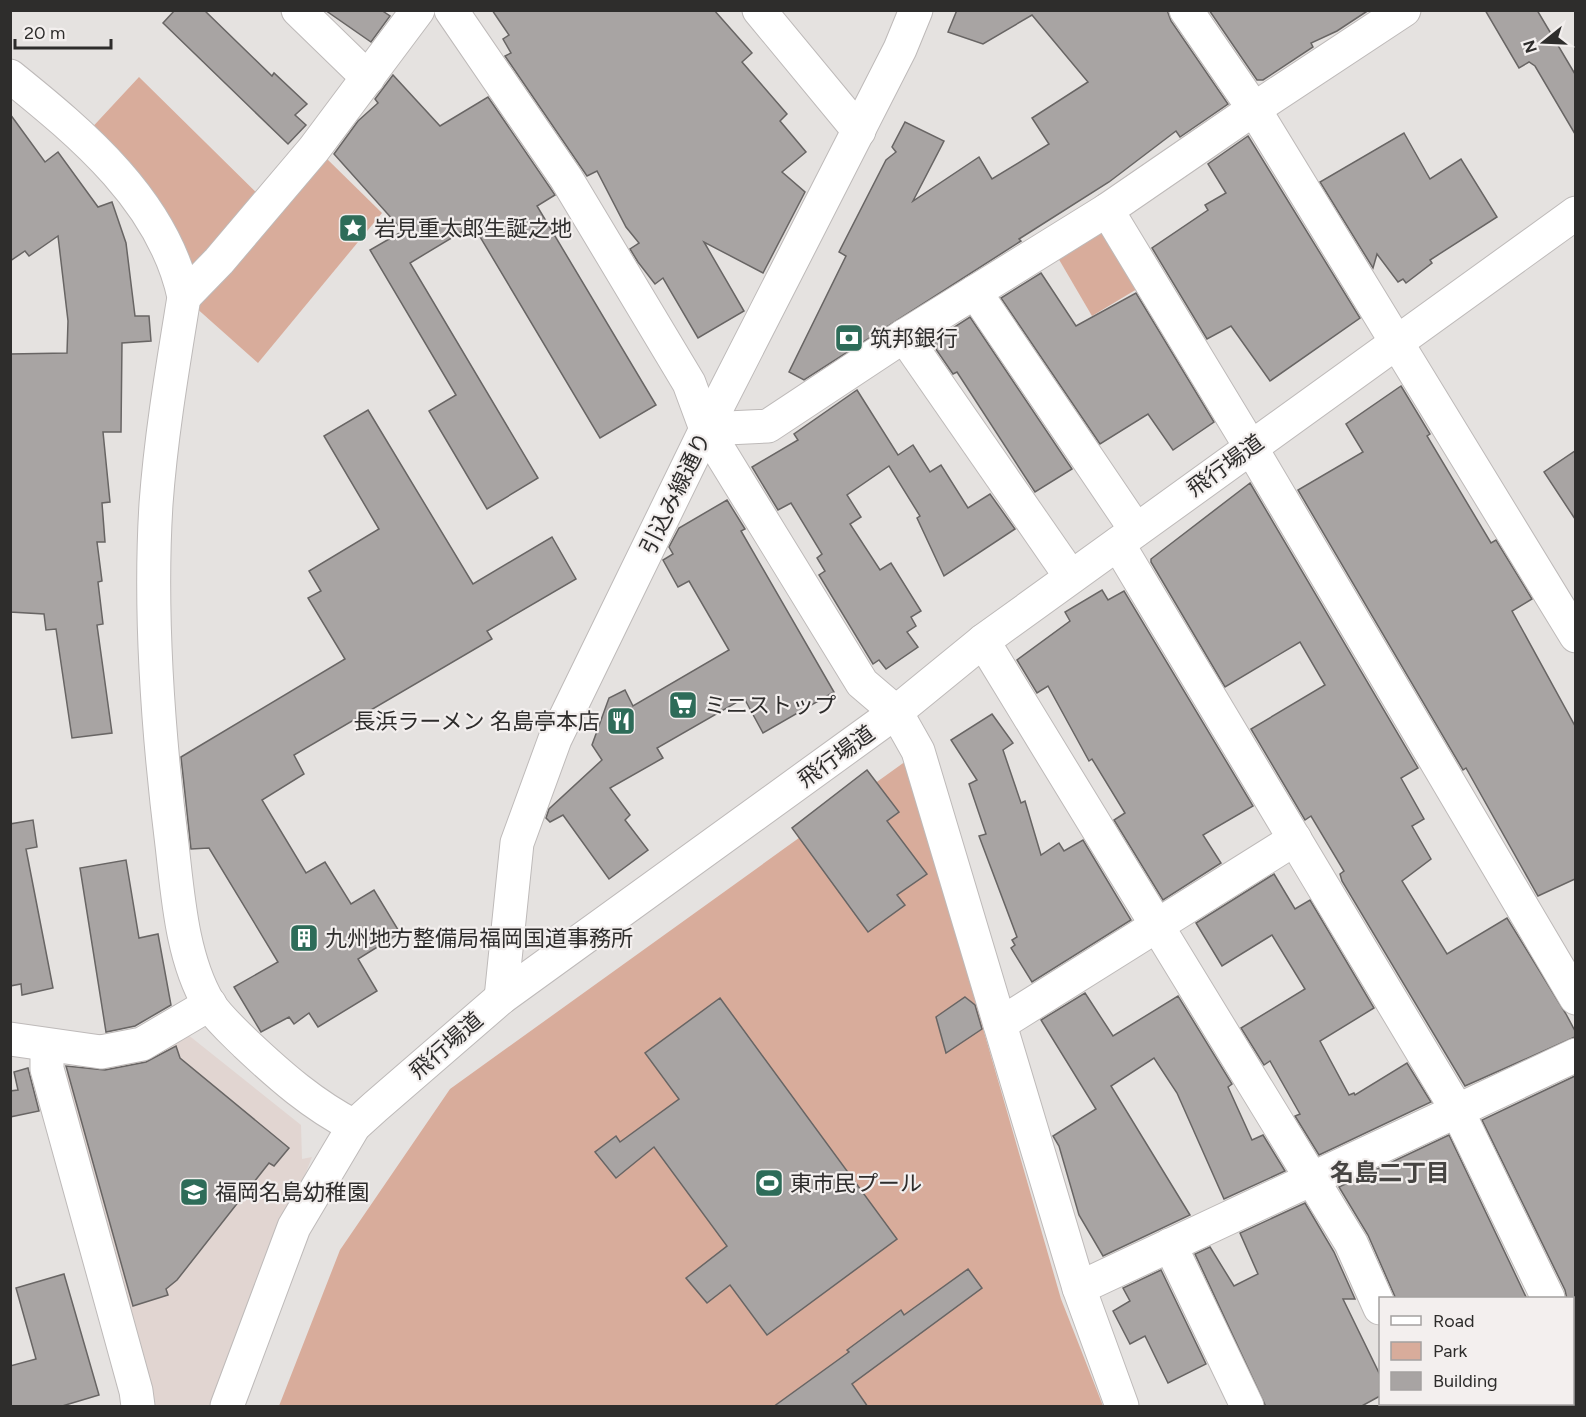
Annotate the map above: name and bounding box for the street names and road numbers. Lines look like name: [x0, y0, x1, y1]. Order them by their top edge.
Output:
street label: 引込み線通り: [634, 428, 717, 558]
street label: 飛行場道: [1182, 429, 1269, 502]
street label: 飛行場道: [793, 720, 880, 793]
street label: 飛行場道: [404, 1006, 488, 1084]

